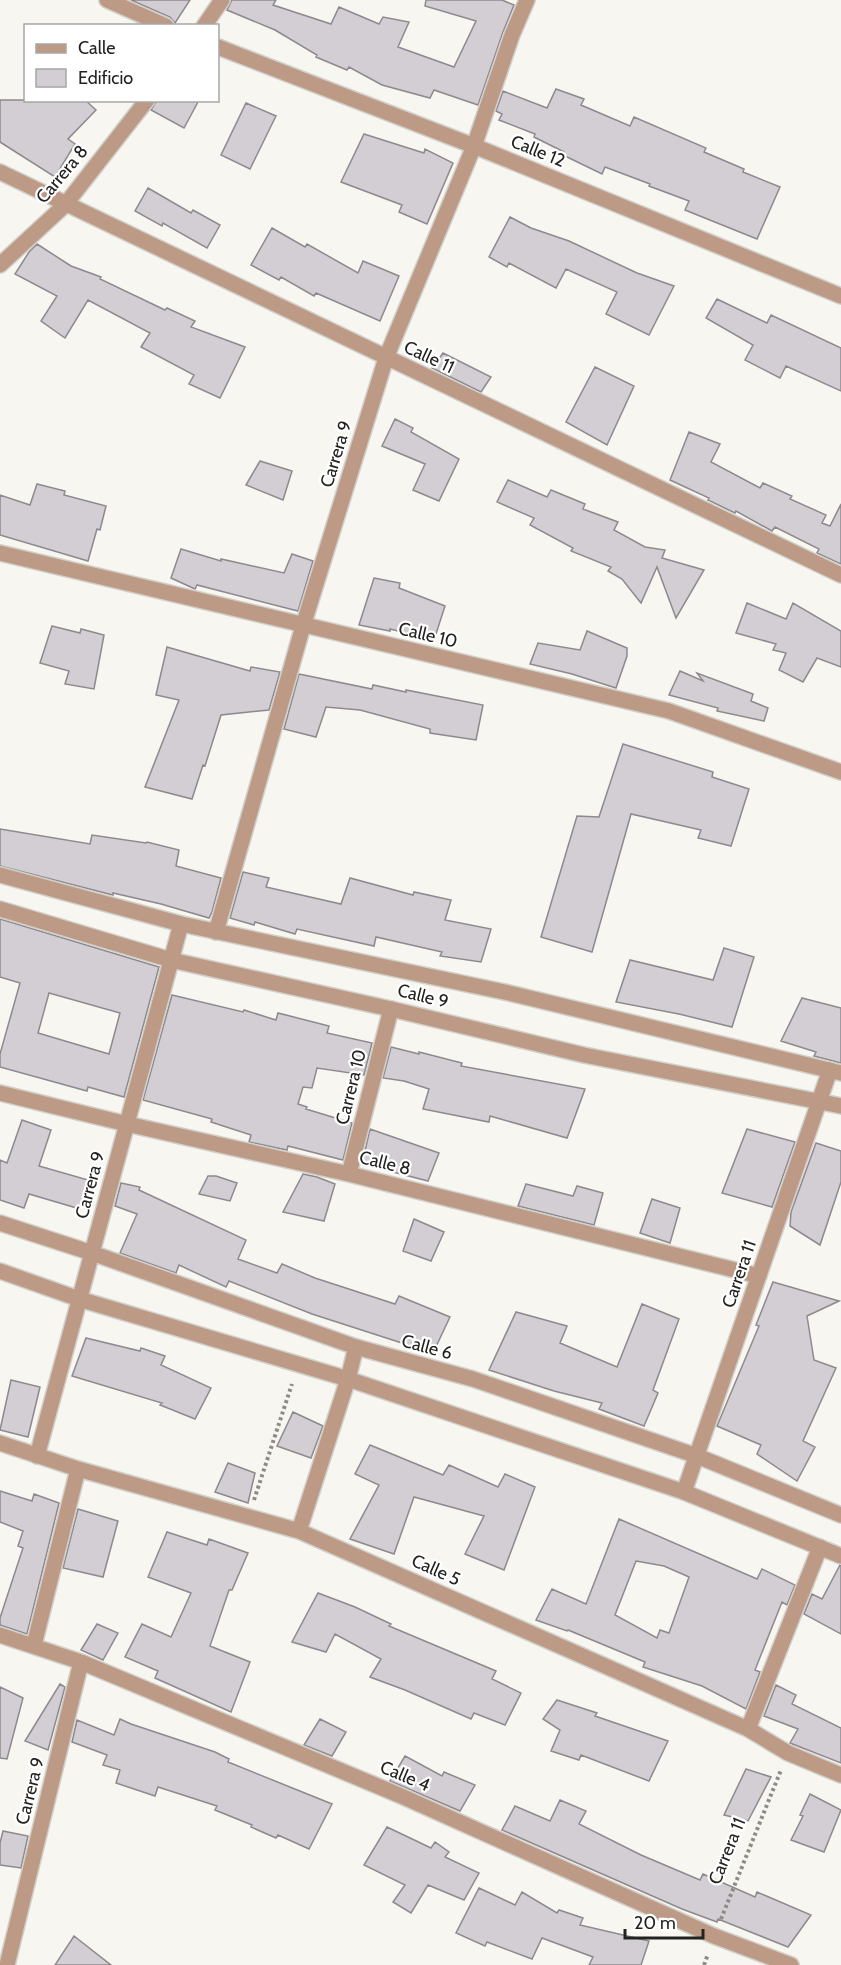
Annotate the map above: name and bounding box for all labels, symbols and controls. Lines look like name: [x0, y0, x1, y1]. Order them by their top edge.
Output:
legend: [24, 24, 219, 102]
text: Calle: [78, 37, 115, 59]
text: Edificio: [78, 67, 133, 89]
street label: Calle 12: [508, 130, 568, 172]
street label: Carrera 8: [31, 140, 93, 208]
street label: Calle 11: [400, 336, 458, 378]
street label: Carrera 9: [315, 418, 357, 490]
street label: Calle 10: [396, 618, 460, 652]
street label: Calle 9: [395, 979, 451, 1013]
street label: Carrera 10: [331, 1047, 371, 1127]
street label: Calle 8: [357, 1146, 413, 1180]
street label: Carrera 9: [71, 1149, 109, 1221]
street label: Carrera 11: [717, 1237, 761, 1311]
street label: Calle 6: [399, 1330, 455, 1364]
street label: Calle 5: [408, 1550, 464, 1590]
street label: Carrera 9: [11, 1755, 49, 1827]
street label: Calle 4: [377, 1756, 433, 1796]
street label: Carrera 11: [704, 1814, 750, 1888]
scale bar: [625, 1902, 703, 1940]
text: 20 m: [634, 1912, 676, 1934]

